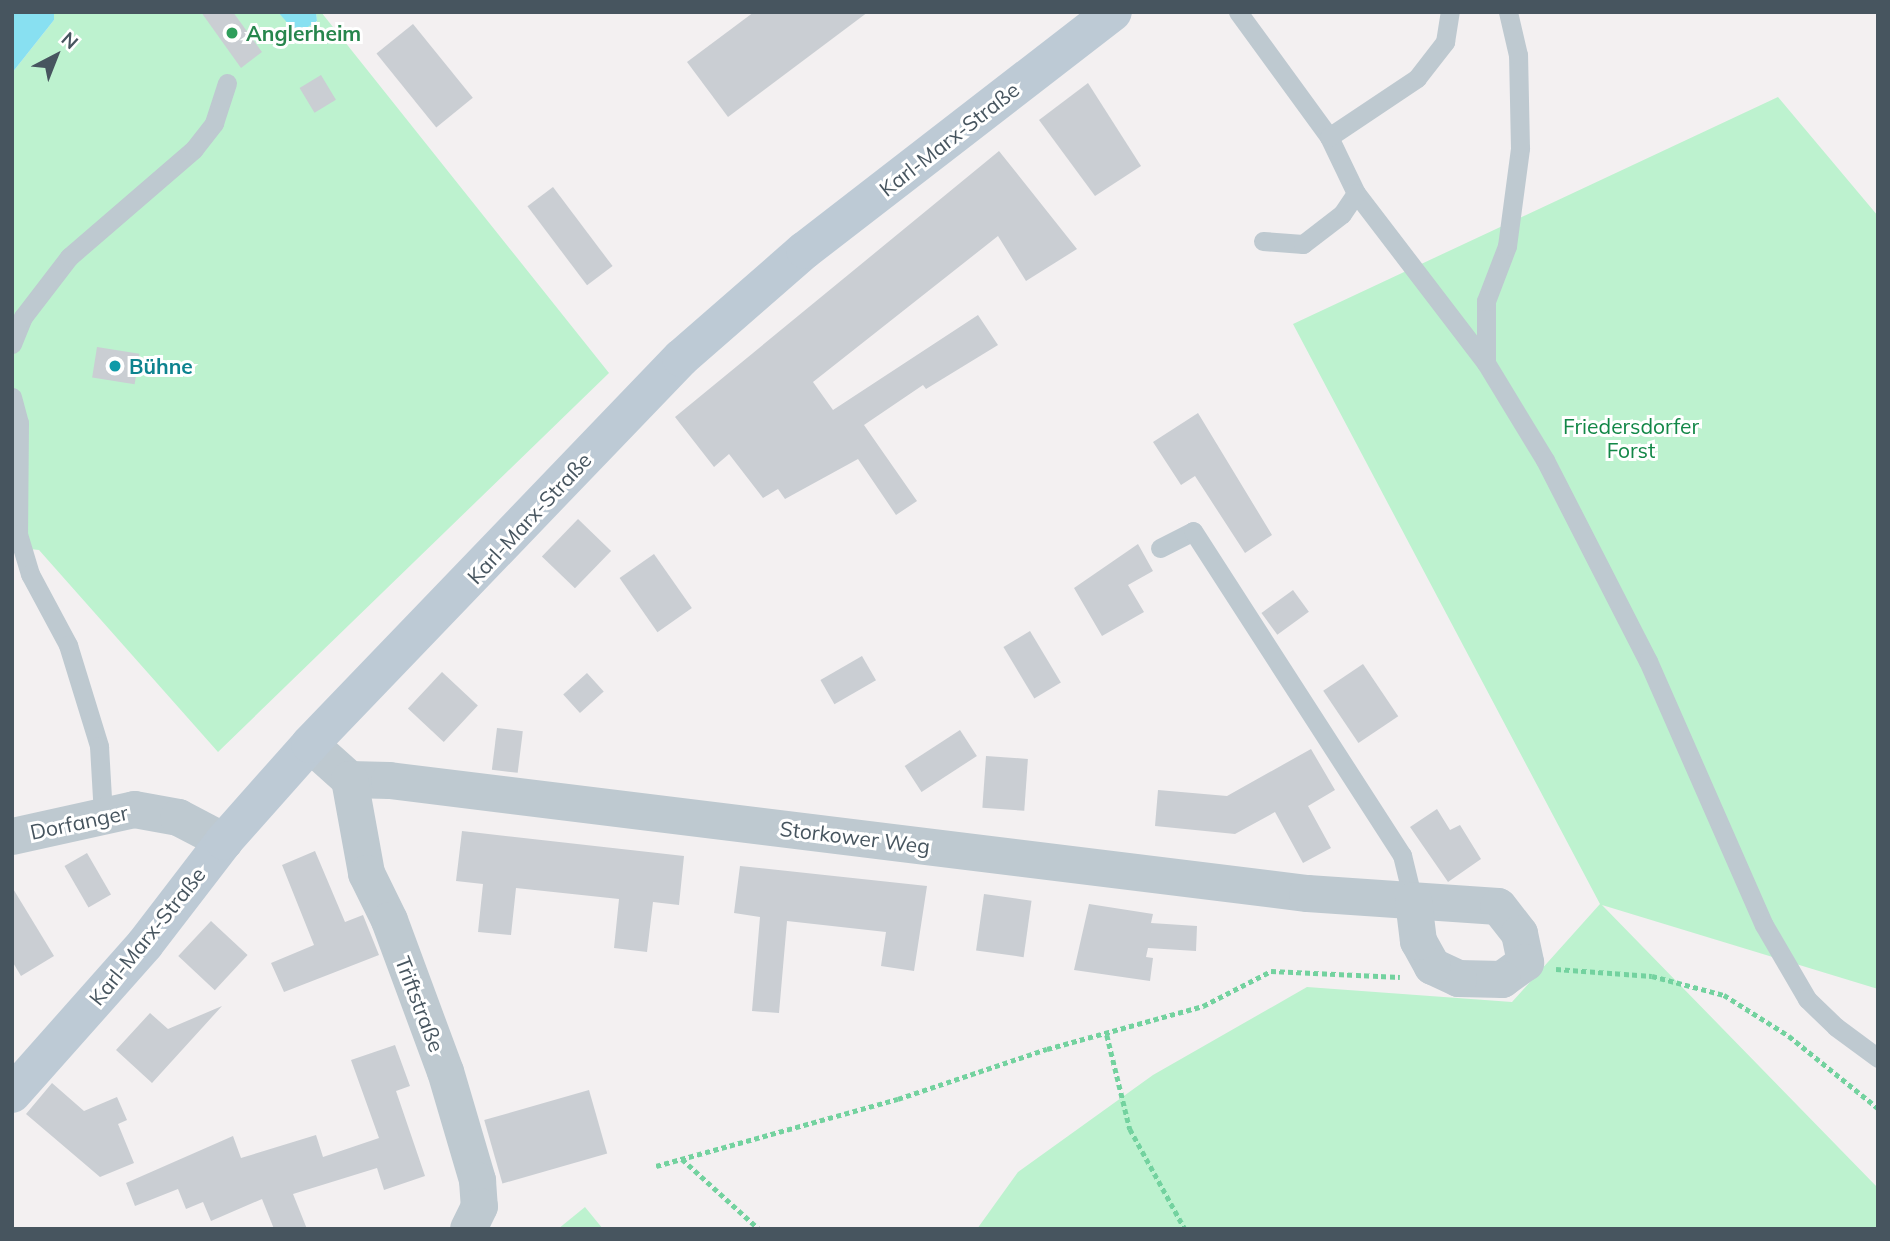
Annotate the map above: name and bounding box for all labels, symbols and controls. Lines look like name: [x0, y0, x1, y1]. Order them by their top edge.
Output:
place label: Anglerheim: [246, 20, 361, 46]
north arrow: [21, 21, 91, 91]
marker: Anglerheim: [224, 25, 240, 41]
text: N: [57, 27, 83, 54]
street label: Karl-Marx-Straße: [874, 77, 1024, 201]
place label: Bühne: [129, 353, 193, 379]
marker: Bühne: [107, 358, 123, 374]
park label: Friedersdorfer Forst: [1563, 413, 1699, 463]
street label: Karl-Marx-Straße: [462, 447, 596, 589]
street label: Dorfanger: [28, 799, 130, 845]
street label: Storkower Weg: [778, 815, 932, 859]
street label: Karl-Marx-Straße: [84, 862, 210, 1010]
street label: Triftstraße: [390, 953, 450, 1055]

